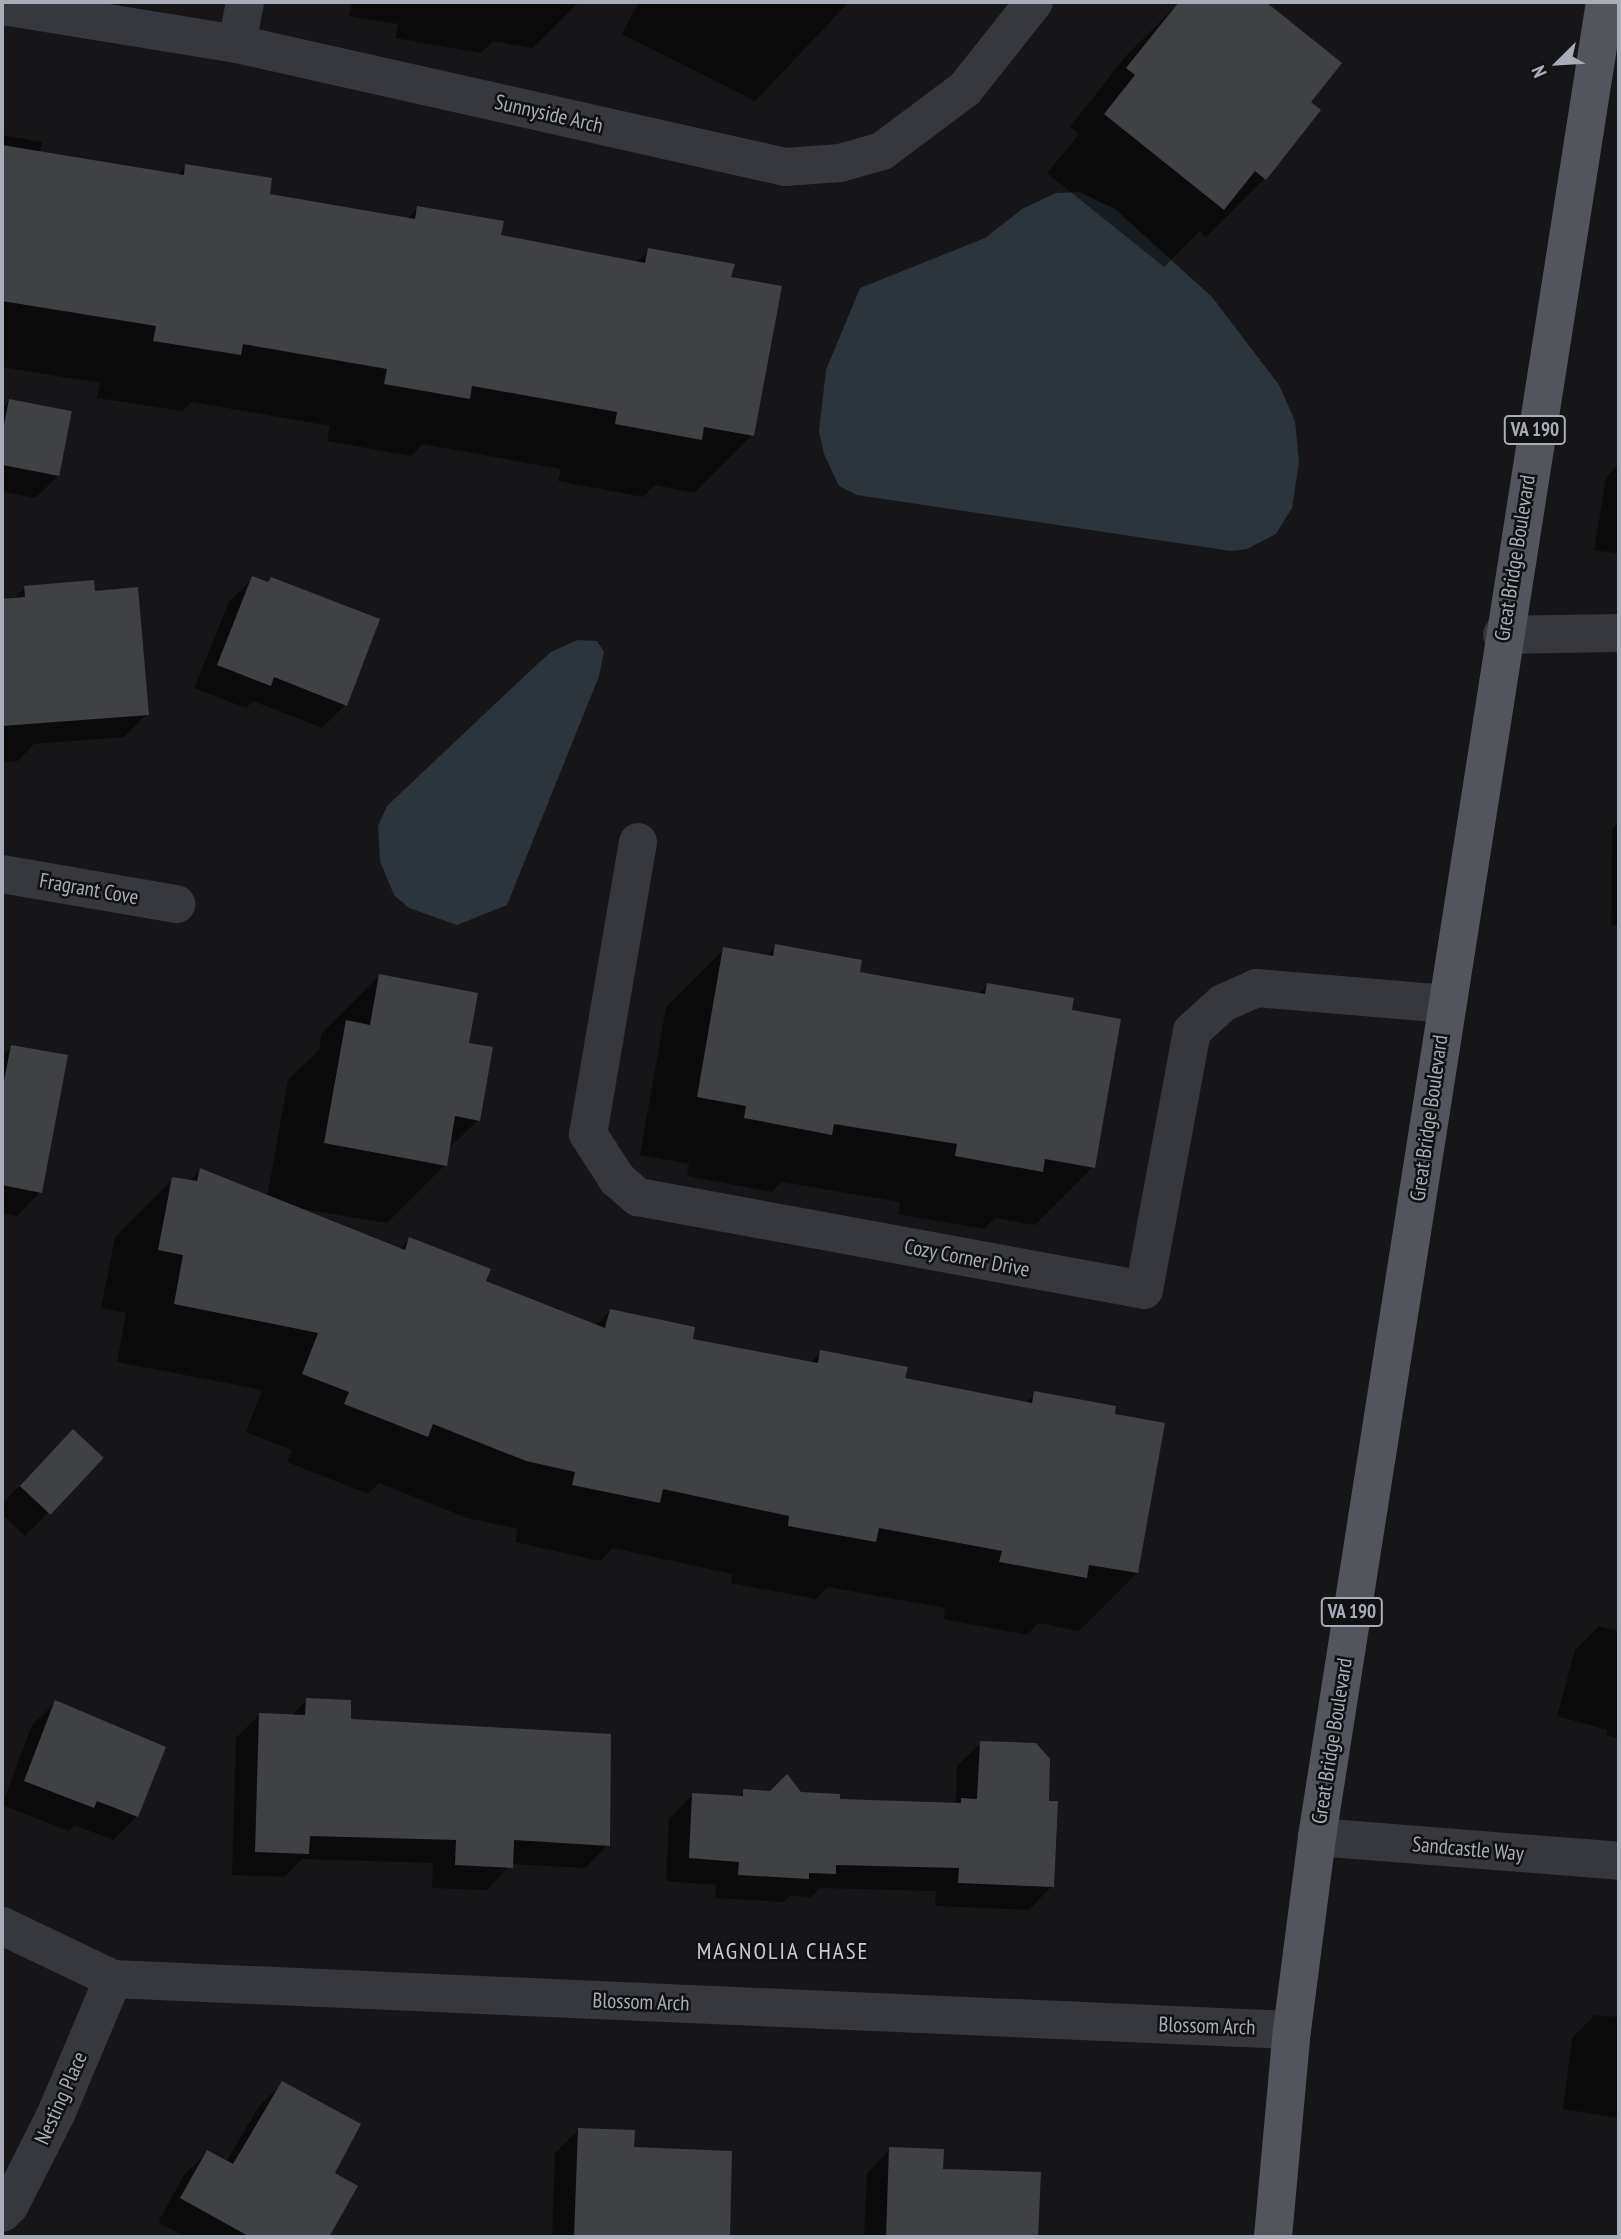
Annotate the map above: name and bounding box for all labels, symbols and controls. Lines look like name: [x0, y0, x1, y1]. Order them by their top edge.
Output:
north arrow: [1523, 28, 1593, 98]
text: N: [1526, 62, 1552, 81]
street label: Sunnyside Arch: [492, 89, 606, 139]
road number: VA 190: [1502, 414, 1568, 446]
street label: Great Bridge Boulevard: [1489, 473, 1541, 643]
street label: Fragrant Cove: [37, 868, 141, 910]
street label: Great Bridge Boulevard: [1405, 1033, 1453, 1203]
street label: Cozy Corner Drive: [902, 1233, 1032, 1283]
road number: VA 190: [1319, 1596, 1385, 1628]
street label: Great Bridge Boulevard: [1306, 1656, 1358, 1826]
street label: Sandcastle Way: [1411, 1832, 1525, 1866]
district label: MAGNOLIA CHASE: [698, 1937, 868, 1965]
street label: Blossom Arch: [592, 1988, 690, 2016]
street label: Blossom Arch: [1158, 2012, 1256, 2040]
street label: Nesting Place: [29, 2048, 93, 2148]

